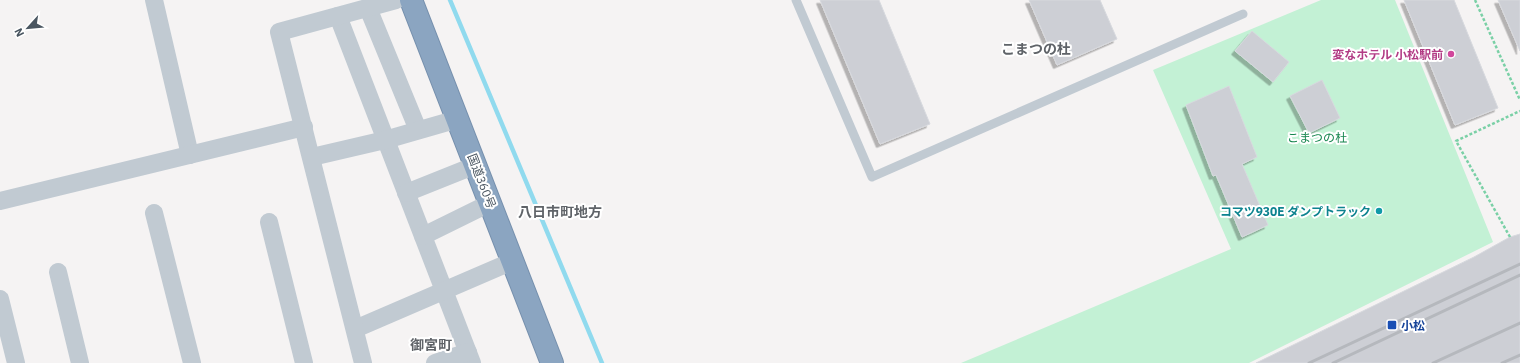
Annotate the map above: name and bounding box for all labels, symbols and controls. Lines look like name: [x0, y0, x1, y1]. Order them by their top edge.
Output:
north arrow: [8, 8, 48, 48]
text: N: [11, 26, 27, 39]
district label: こまつの杜: [1001, 40, 1071, 58]
place label: 変なホテル 小松駅前: [1332, 47, 1443, 62]
marker: 変なホテル 小松駅前: [1446, 49, 1456, 59]
park label: こまつの杜: [1287, 130, 1347, 145]
street label: 国道360号: [465, 151, 499, 211]
district label: 八日市町地方: [518, 203, 602, 221]
place label: コマツ930E ダンプトラック: [1220, 204, 1371, 219]
marker: コマツ930E ダンプトラック: [1374, 206, 1384, 216]
place label: 小松: [1401, 318, 1425, 333]
marker: 小松: [1386, 319, 1398, 331]
district label: 御宮町: [410, 336, 452, 354]

